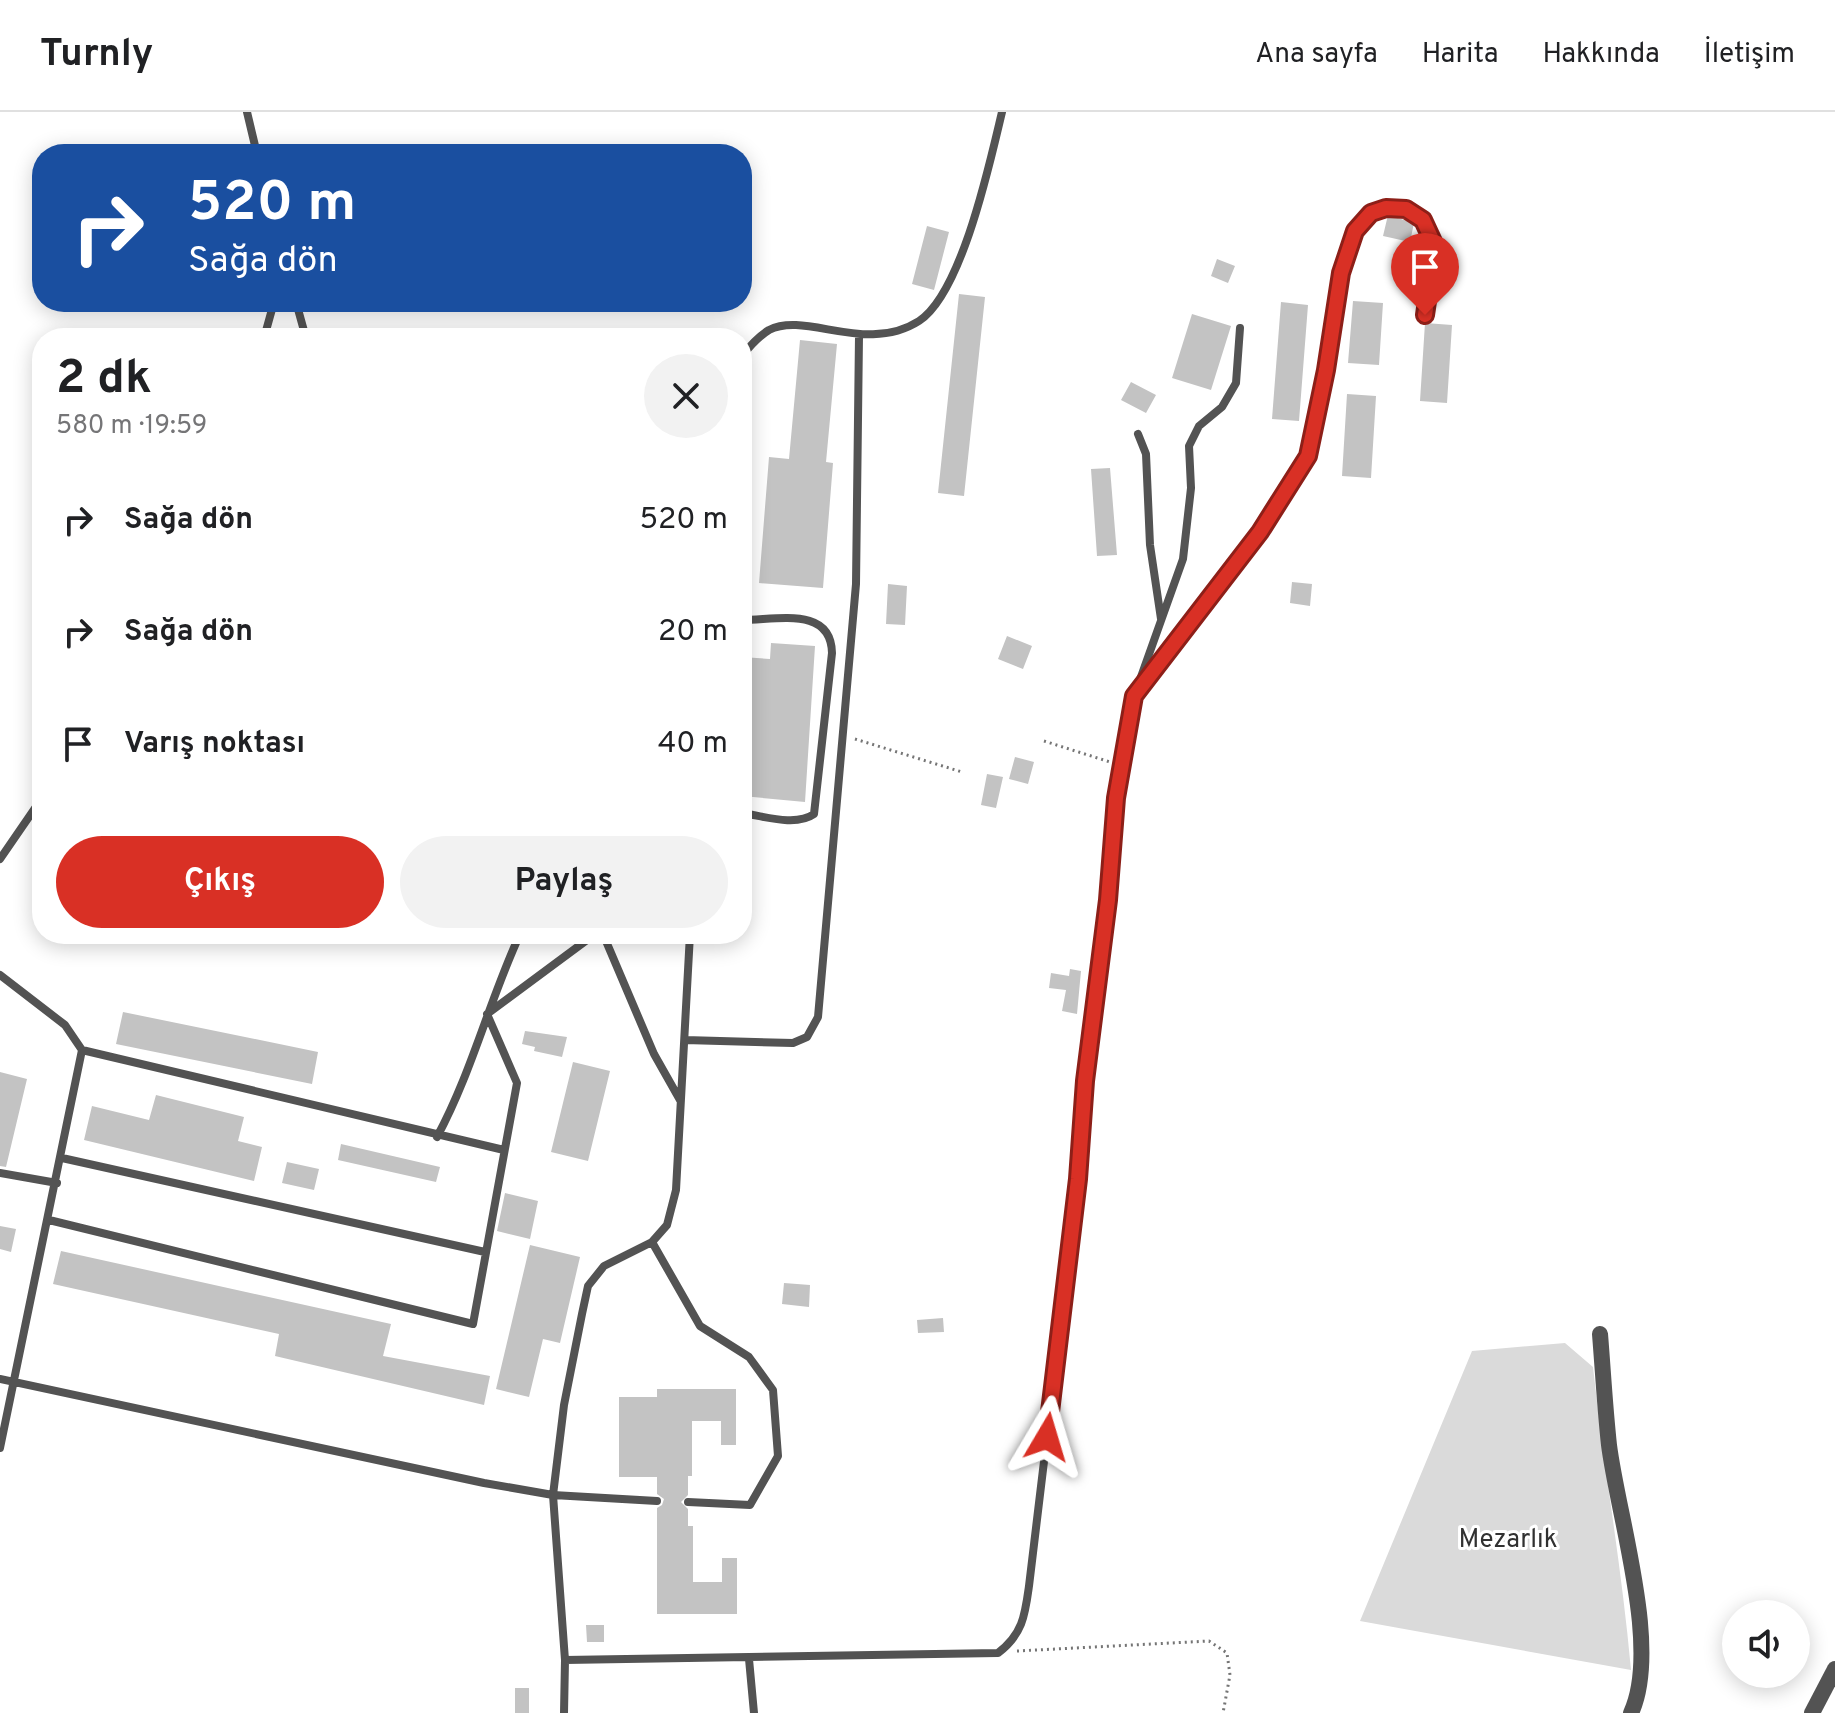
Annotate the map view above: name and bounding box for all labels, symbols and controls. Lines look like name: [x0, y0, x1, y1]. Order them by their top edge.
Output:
text: Turnly: [40, 31, 153, 80]
text: Ana sayfa: [1255, 37, 1378, 73]
text: Harita: [1422, 37, 1498, 73]
text: Hakkında: [1542, 37, 1660, 73]
text: İletişim: [1704, 37, 1795, 73]
text: 520 m: [188, 170, 356, 240]
icon: right: [56, 176, 160, 280]
pin: [1391, 233, 1459, 315]
text: Sağa dön: [188, 239, 338, 285]
icon: arrive: [1403, 245, 1447, 289]
text: 2 dk: [56, 350, 152, 410]
button: close: [644, 354, 728, 438]
text: 580 m · 19:59: [56, 410, 207, 443]
icon: right: [56, 498, 100, 542]
text: Sağa dön: [124, 502, 253, 539]
text: 520 m: [639, 502, 728, 539]
icon: right: [56, 610, 100, 654]
text: Sağa dön: [124, 614, 253, 651]
text: 20 m: [658, 614, 728, 651]
icon: arrive: [56, 722, 100, 766]
text: Varış noktası: [124, 726, 305, 763]
text: 40 m: [658, 726, 728, 763]
button: Çıkış: [56, 836, 384, 928]
button: Paylaş: [400, 836, 728, 928]
position arrow: [1005, 1395, 1089, 1479]
park label: Mezarlık: [1458, 1524, 1558, 1557]
map controls: [1722, 1600, 1810, 1688]
button: sound: [1722, 1600, 1810, 1688]

